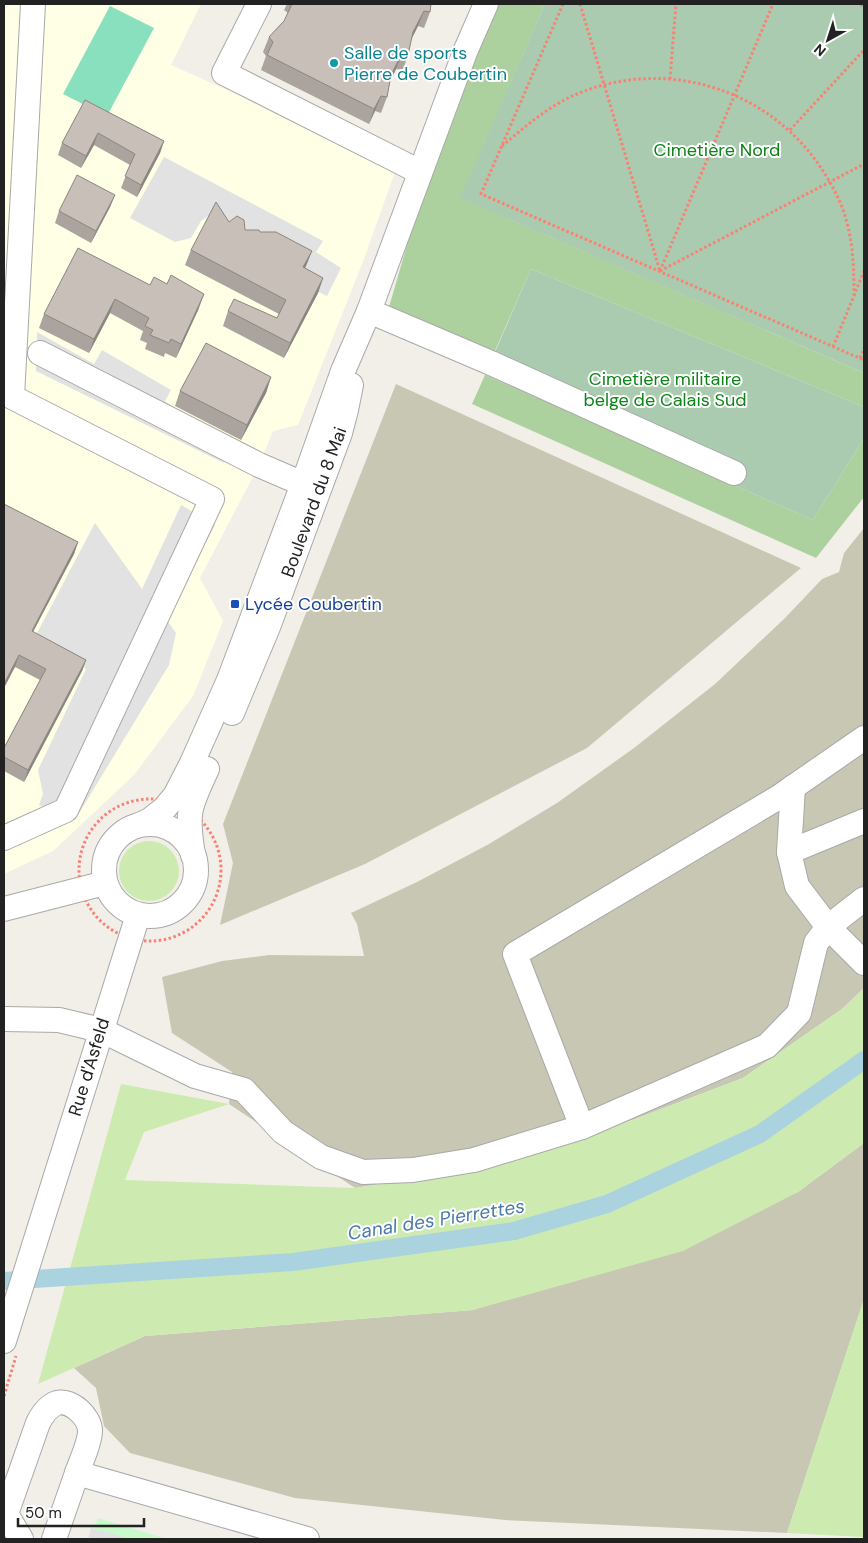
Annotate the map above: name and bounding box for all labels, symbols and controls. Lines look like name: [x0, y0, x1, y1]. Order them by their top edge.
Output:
north arrow: [803, 15, 853, 65]
text: N: [810, 40, 829, 60]
place label: Salle de sports Pierre de Coubertin: [344, 41, 507, 86]
marker: Salle de sports Pierre de Coubertin: [328, 57, 340, 69]
park label: Cimetière Nord: [654, 138, 780, 162]
park label: Cimetière militaire belge de Calais Sud: [583, 367, 747, 412]
street label: Boulevard du 8 Mai: [276, 424, 352, 580]
place label: Lycée Coubertin: [245, 592, 382, 616]
marker: Lycée Coubertin: [229, 598, 241, 610]
street label: Rue d'Asfeld: [63, 1015, 115, 1119]
water label: Canal des Pierrettes: [346, 1193, 526, 1246]
scale bar: [18, 1496, 144, 1528]
text: 50 m: [25, 1503, 62, 1523]

